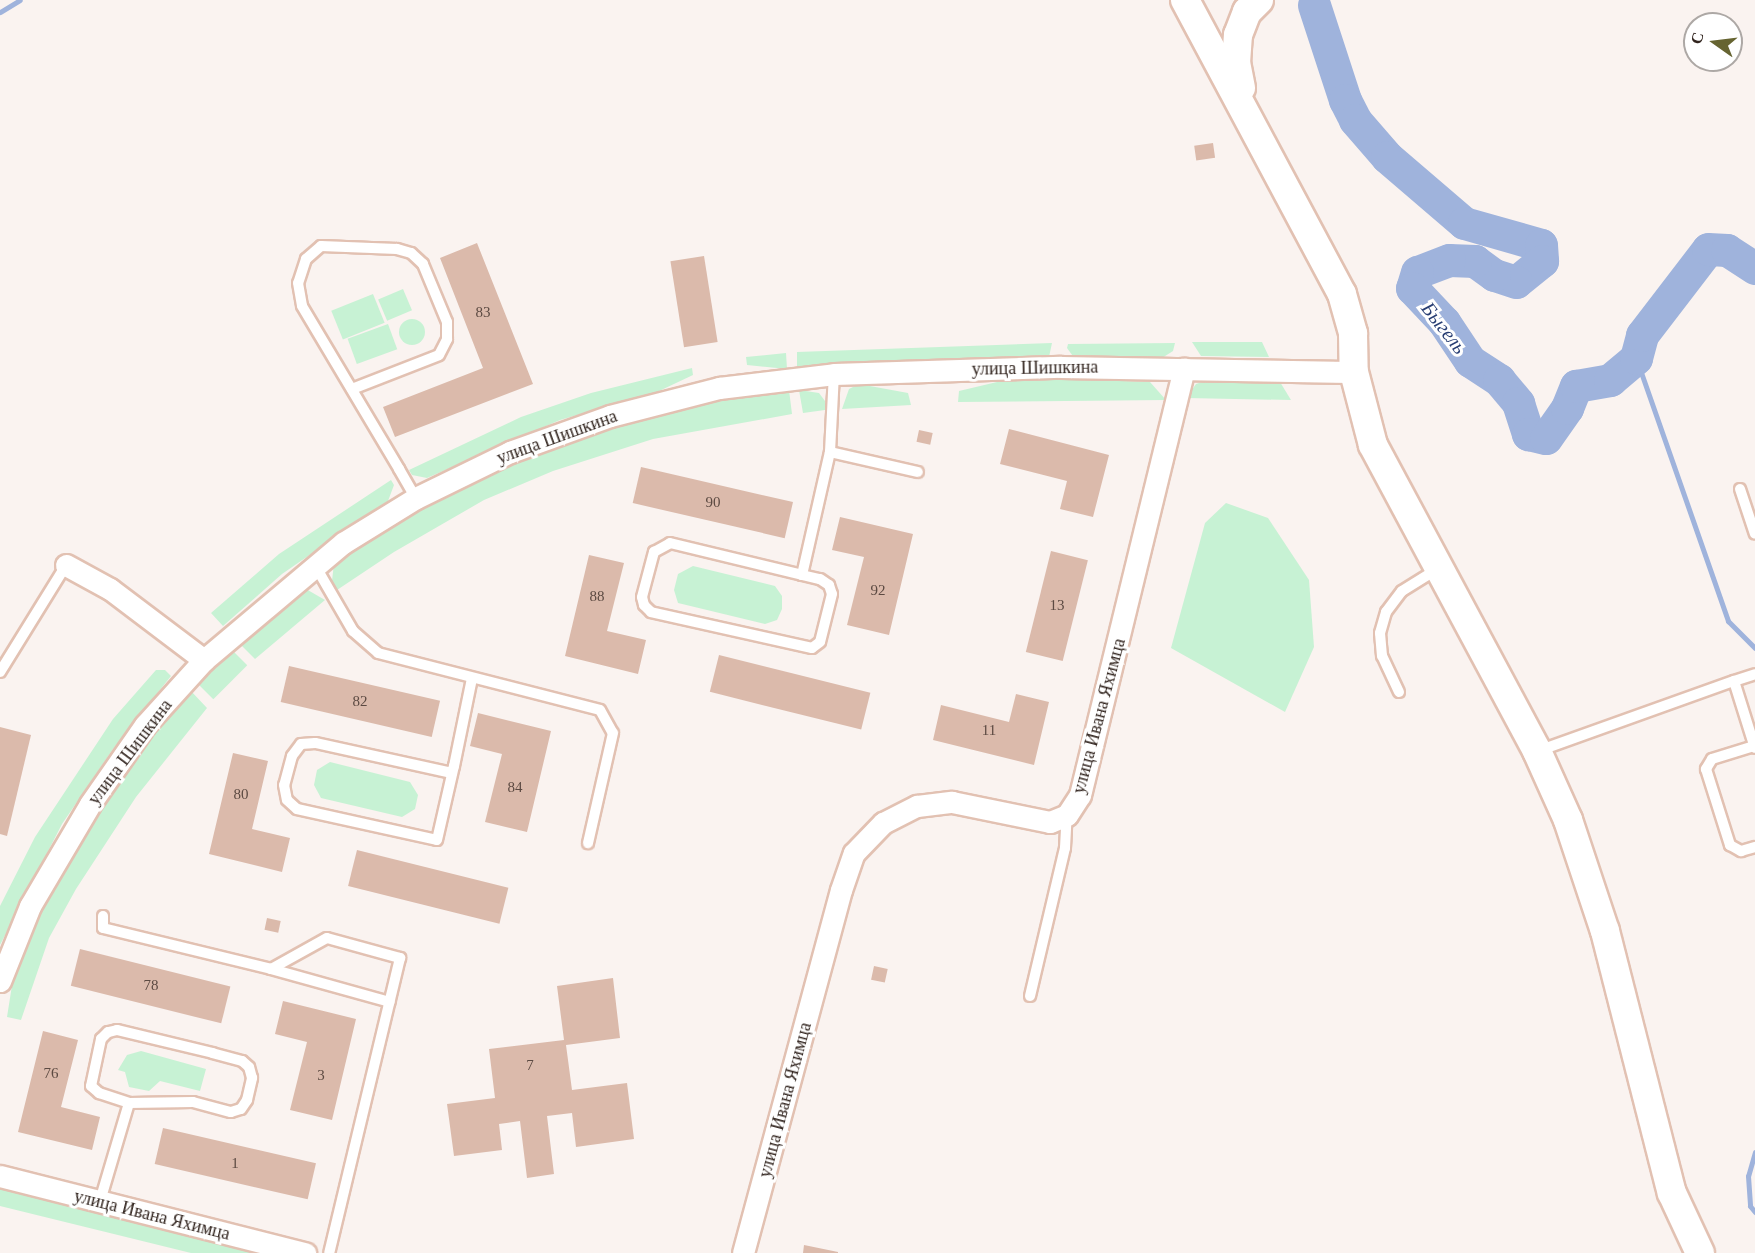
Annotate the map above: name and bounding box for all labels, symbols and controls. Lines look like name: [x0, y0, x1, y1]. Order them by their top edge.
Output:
north arrow: [1683, 12, 1743, 72]
text: С: [1687, 30, 1707, 46]
water label: Быгель: [1416, 297, 1472, 359]
house number: 83: [476, 304, 490, 322]
street label: улица Шишкина: [972, 356, 1098, 380]
street label: улица Шишкина: [494, 405, 620, 469]
house number: 90: [706, 494, 720, 512]
house number: 92: [870, 582, 886, 600]
house number: 88: [590, 588, 604, 606]
house number: 13: [1050, 597, 1064, 615]
street label: улица Ивана Яхимца: [1068, 636, 1130, 796]
house number: 82: [352, 693, 368, 711]
street label: улица Шишкина: [83, 695, 177, 809]
house number: 11: [982, 722, 996, 740]
house number: 84: [508, 779, 522, 797]
house number: 80: [234, 786, 248, 804]
house number: 78: [144, 977, 158, 995]
street label: улица Ивана Яхимца: [754, 1020, 816, 1180]
house number: 7: [526, 1057, 534, 1075]
house number: 76: [44, 1065, 58, 1083]
house number: 3: [317, 1067, 325, 1085]
house number: 1: [231, 1155, 239, 1173]
street label: улица Ивана Яхимца: [72, 1185, 232, 1245]

